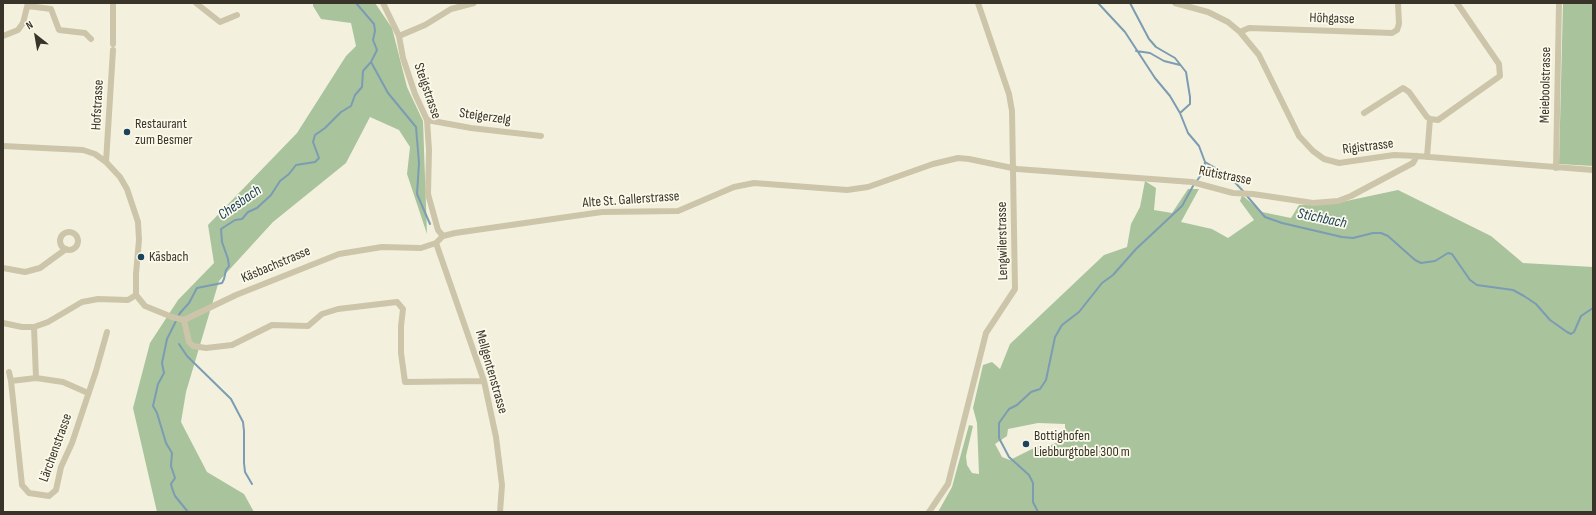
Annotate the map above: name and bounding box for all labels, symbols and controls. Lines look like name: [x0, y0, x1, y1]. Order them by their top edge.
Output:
street label: Höhgasse: [1309, 10, 1355, 28]
north arrow: [16, 16, 56, 56]
text: N: [24, 18, 35, 32]
street label: Meieboolstrasse: [1537, 47, 1555, 123]
street label: Steigstrasse: [410, 61, 444, 121]
street label: Hofstrasse: [88, 79, 108, 131]
street label: Steigerzelg: [458, 105, 512, 129]
place label: Restaurant zum Besmer: [135, 116, 193, 148]
marker: Restaurant zum Besmer: [122, 127, 132, 137]
street label: Rigistrasse: [1342, 136, 1394, 158]
street label: Rütistrasse: [1197, 163, 1253, 189]
water label: Chesbach: [215, 182, 265, 224]
street label: Alte St. Gallerstrasse: [582, 188, 680, 212]
street label: Lengwilerstrasse: [994, 202, 1012, 280]
water label: Stichbach: [1296, 205, 1348, 233]
street label: Käsbachstrasse: [239, 243, 313, 287]
place label: Käsbach: [149, 249, 188, 265]
marker: Käsbach: [136, 252, 146, 262]
street label: Mellgentenstrasse: [471, 328, 511, 416]
street label: Lärchenstrasse: [36, 411, 76, 485]
place label: Bottighofen Liebburgtobel 300 m: [1034, 428, 1130, 460]
marker: Bottighofen Liebburgtobel 300 m: [1021, 439, 1031, 449]

